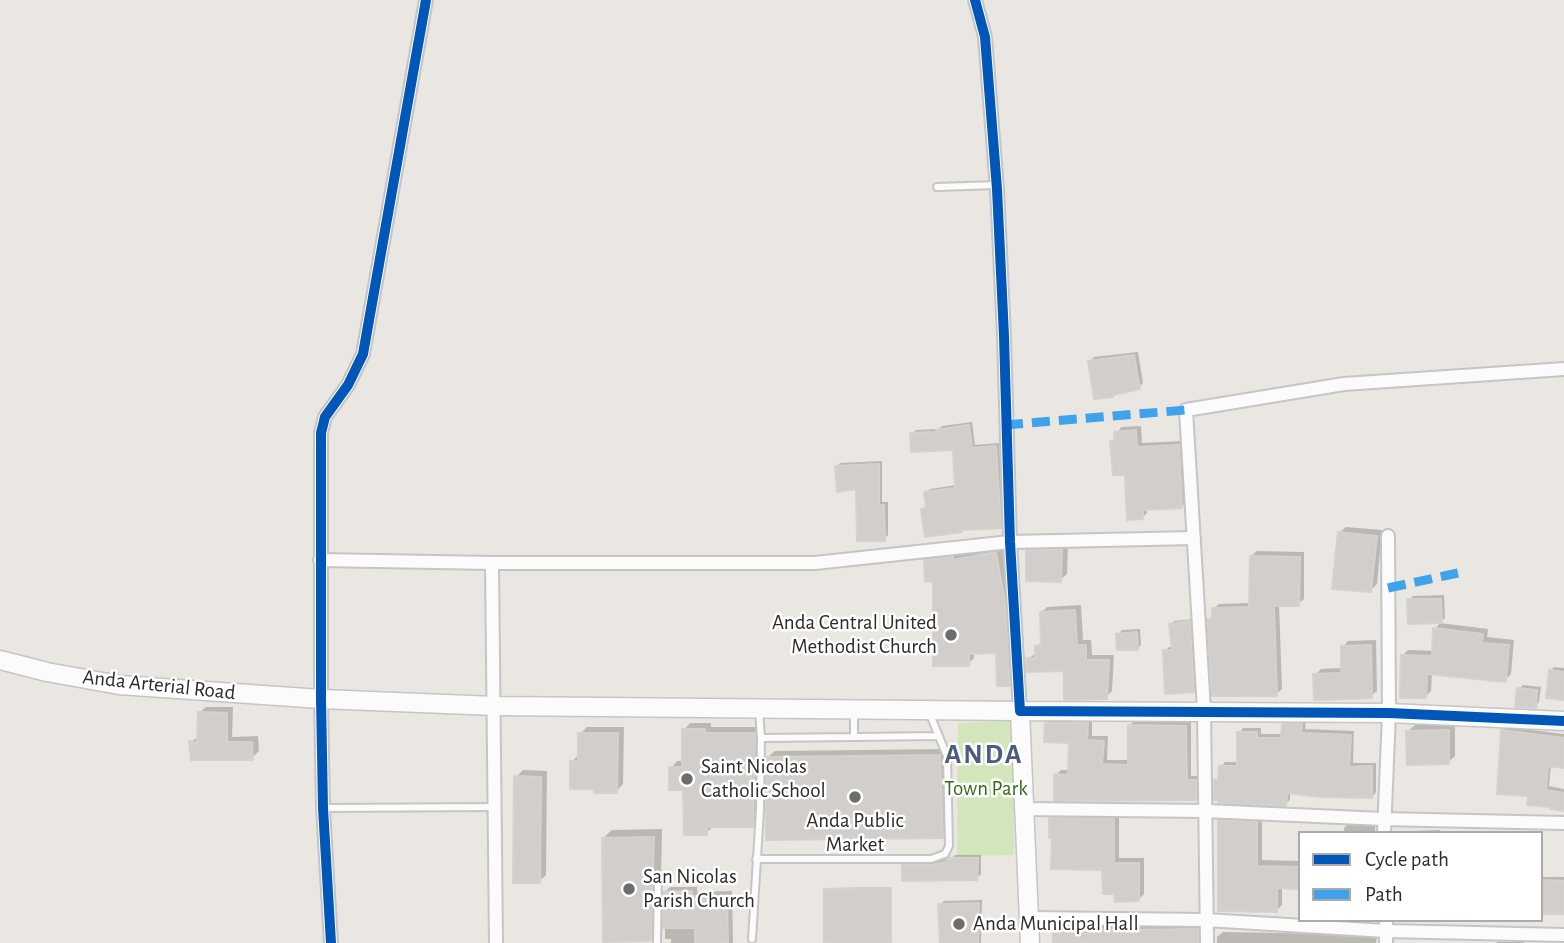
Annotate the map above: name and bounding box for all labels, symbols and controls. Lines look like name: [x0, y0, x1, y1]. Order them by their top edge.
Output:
place label: Anda Central United Methodist Church: [772, 610, 937, 660]
marker: Anda Central United Methodist Church: [943, 627, 959, 643]
street label: Anda Arterial Road: [81, 664, 237, 706]
district label: ANDA: [945, 738, 1023, 772]
place label: Saint Nicolas Catholic School: [701, 754, 826, 804]
marker: Saint Nicolas Catholic School: [679, 771, 695, 787]
park label: Town Park: [944, 776, 1028, 802]
marker: Anda Public Market: [847, 789, 863, 805]
place label: Anda Public Market: [806, 808, 904, 858]
legend: [1298, 831, 1543, 922]
text: Cycle path: [1365, 849, 1449, 870]
place label: San Nicolas Parish Church: [643, 864, 755, 914]
marker: San Nicolas Parish Church: [621, 881, 637, 897]
text: Path: [1365, 884, 1403, 905]
place label: Anda Municipal Hall: [973, 911, 1139, 937]
marker: Anda Municipal Hall: [951, 916, 967, 932]

